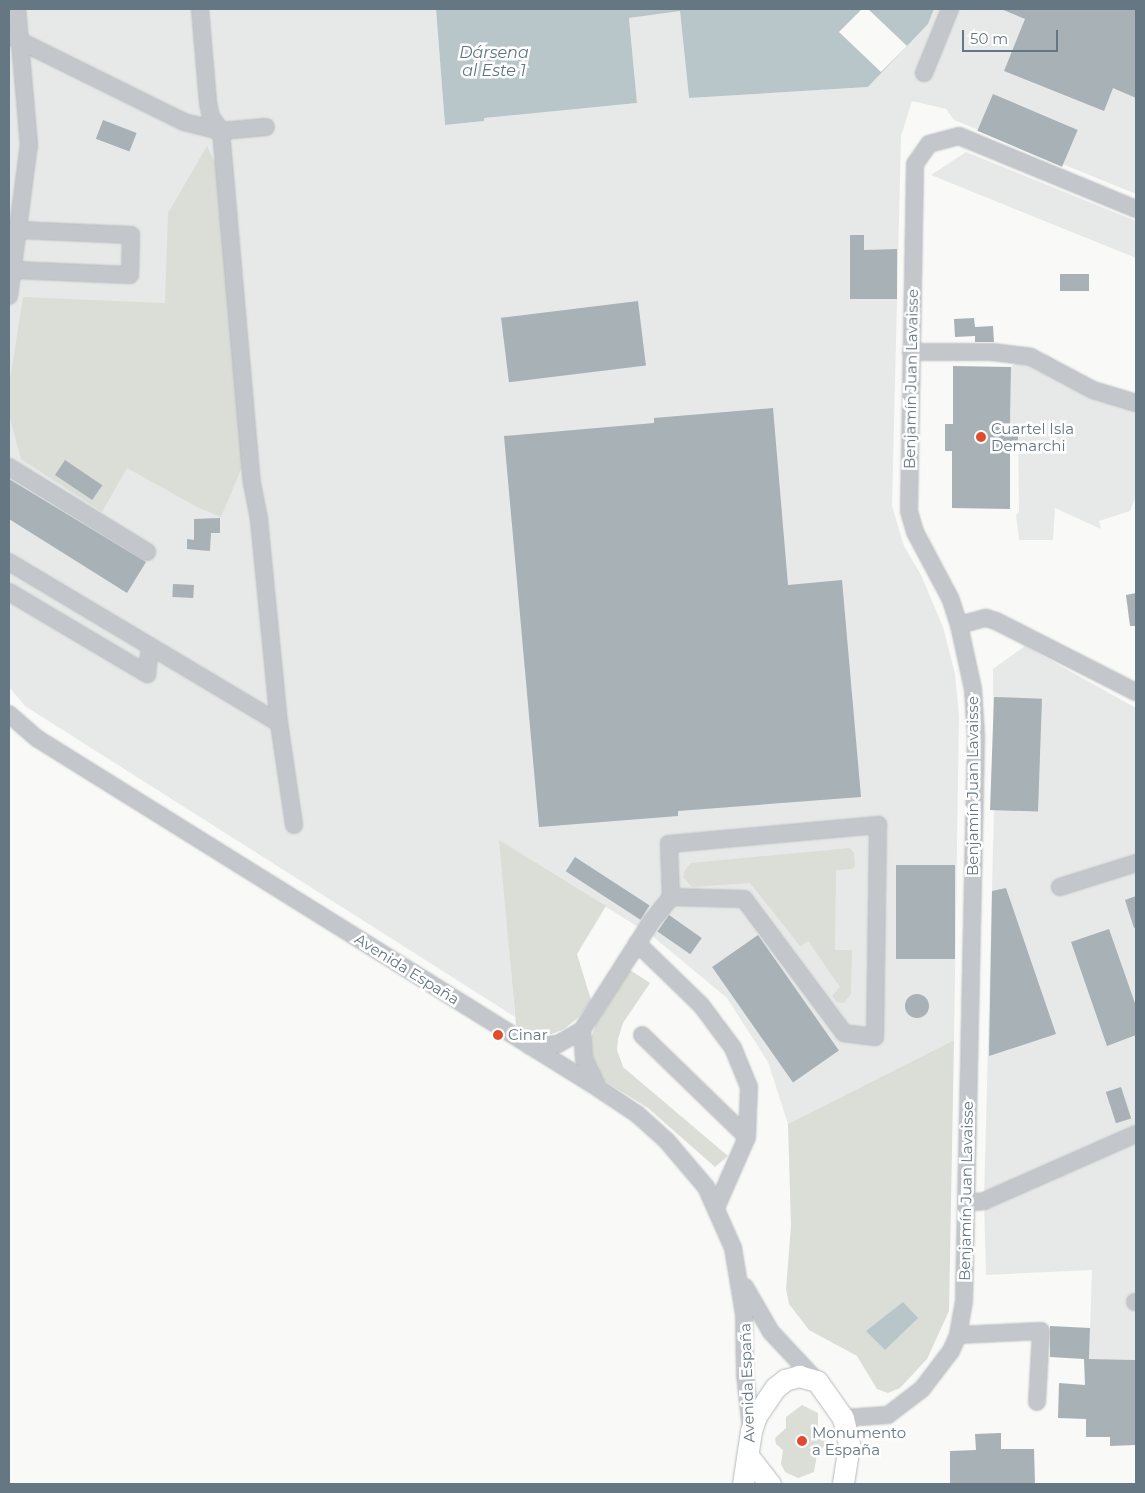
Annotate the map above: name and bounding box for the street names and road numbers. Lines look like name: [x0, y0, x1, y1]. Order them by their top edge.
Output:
street label: Benjamín Juan Lavaisse: [900, 289, 922, 469]
street label: Benjamín Juan Lavaisse: [964, 696, 982, 876]
street label: Avenida España: [351, 930, 463, 1008]
street label: Benjamín Juan Lavaisse: [955, 1101, 977, 1281]
street label: Avenida España: [736, 1323, 758, 1443]

